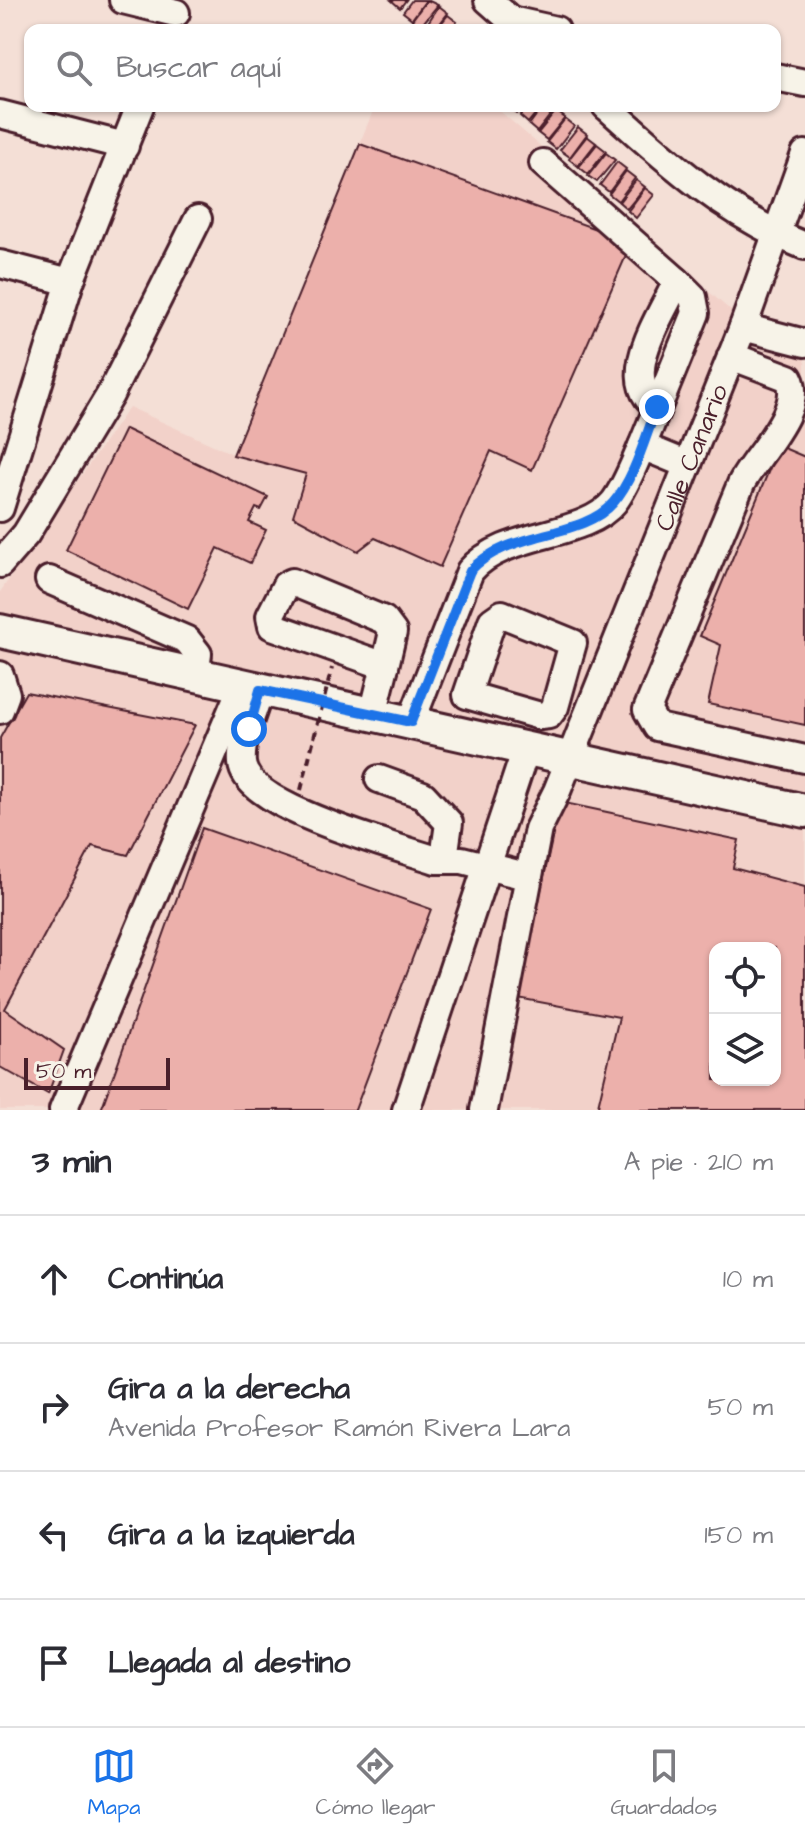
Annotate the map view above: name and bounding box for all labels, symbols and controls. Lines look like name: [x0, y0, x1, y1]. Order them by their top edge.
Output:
search box: [24, 24, 781, 112]
icon: search: [52, 46, 96, 90]
text: Buscar aquí: [116, 47, 281, 89]
street label: Calle Canario: [646, 379, 737, 537]
route end: [639, 389, 675, 425]
route start: [231, 711, 267, 747]
map controls: [709, 942, 781, 1086]
button: locate: [709, 942, 781, 1014]
button: layers: [709, 1014, 781, 1086]
scale bar: [24, 1054, 170, 1090]
text: 50 m: [36, 1056, 91, 1087]
text: 3 min: [32, 1138, 112, 1186]
text: A pie · 210 m: [624, 1144, 773, 1180]
icon: ahead: [32, 1257, 76, 1301]
text: Continúa: [108, 1258, 223, 1300]
text: 10 m: [723, 1261, 773, 1297]
text: Gira a la derecha: [108, 1368, 350, 1410]
icon: right: [32, 1385, 76, 1429]
text: 50 m: [708, 1389, 773, 1425]
text: Avenida Profesor Ramón Rivera Lara: [108, 1410, 570, 1446]
icon: left: [32, 1513, 76, 1557]
text: Gira a la izquierda: [108, 1514, 354, 1556]
text: 150 m: [704, 1517, 773, 1553]
icon: arrive: [32, 1641, 76, 1685]
text: Llegada al destino: [108, 1642, 350, 1684]
tab: Mapa: [88, 1744, 140, 1823]
tab: Cómo llegar: [316, 1744, 435, 1823]
tab: Guardados: [611, 1744, 717, 1823]

